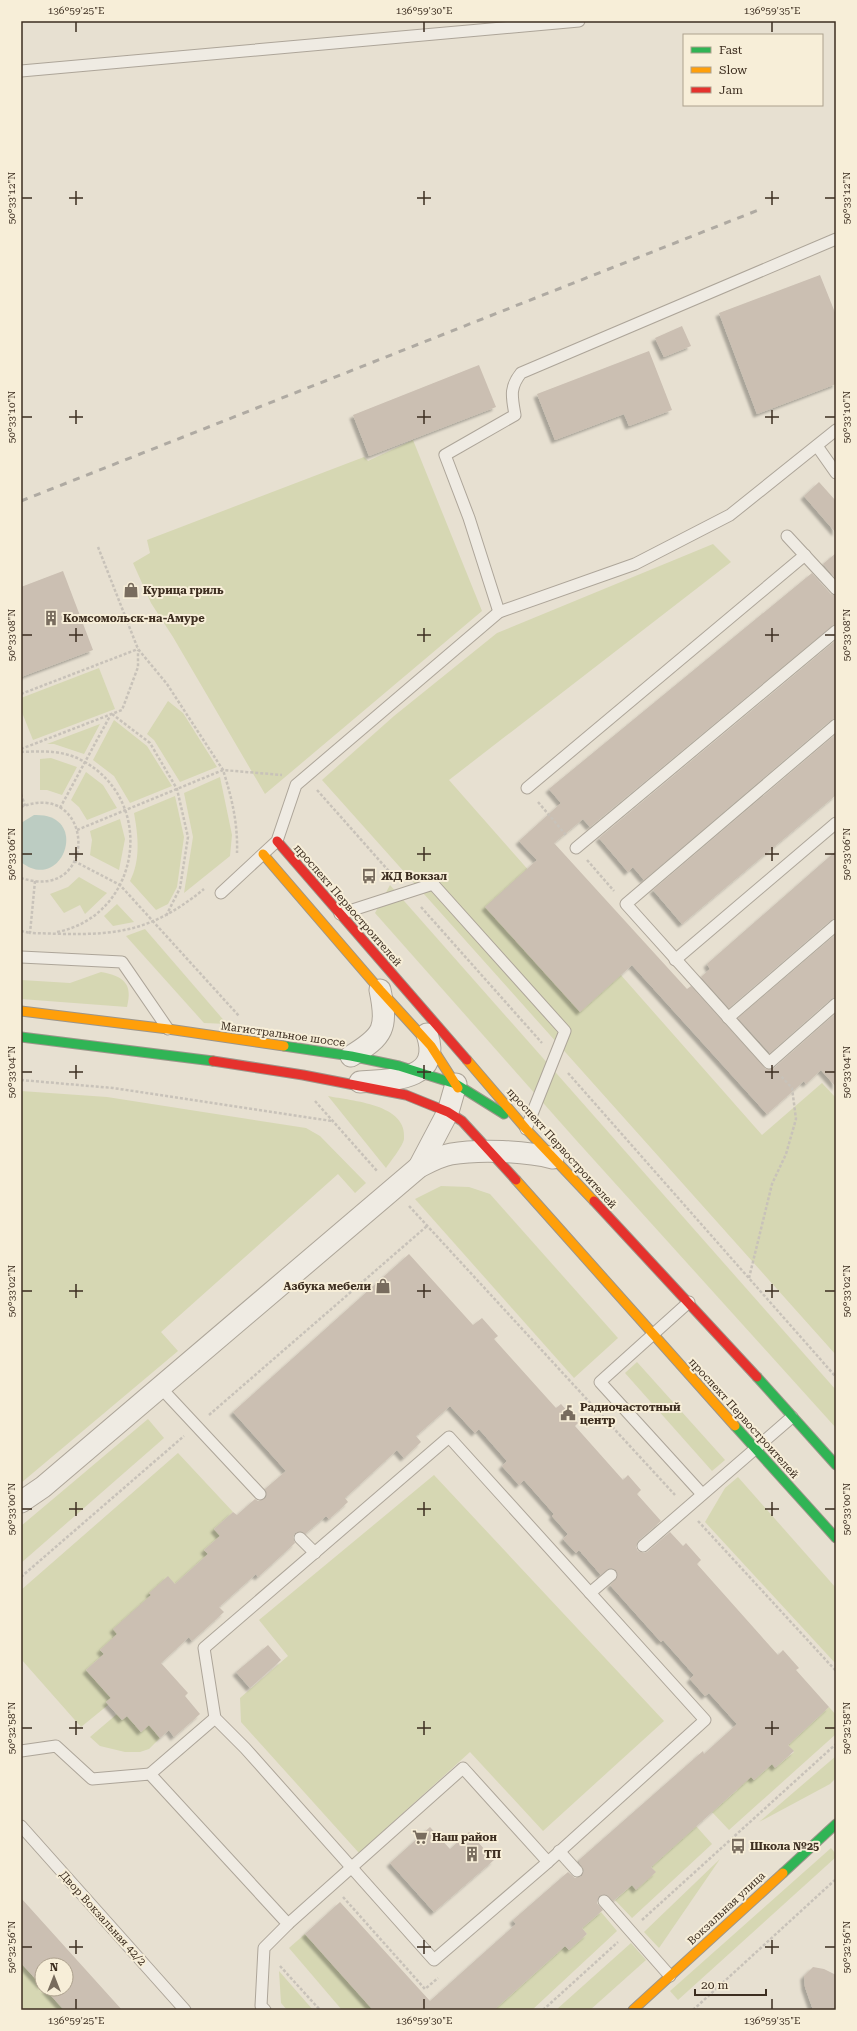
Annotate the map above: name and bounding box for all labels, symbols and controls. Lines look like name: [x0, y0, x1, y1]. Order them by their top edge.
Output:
text: 136°59'25"E: [48, 5, 104, 16]
text: 136°59'30"E: [396, 5, 452, 16]
text: 136°59'35"E: [744, 5, 800, 16]
legend: [683, 34, 823, 106]
text: Fast: [719, 43, 743, 57]
text: Slow: [719, 63, 747, 77]
text: Jam: [719, 83, 743, 97]
text: 50°33'12"N: [6, 172, 17, 224]
text: 50°33'12"N: [841, 172, 852, 224]
text: 50°33'10"N: [6, 391, 17, 443]
text: 50°33'10"N: [841, 391, 852, 443]
shop icon: Курица гриль: [122, 581, 140, 599]
place label: Курица гриль: [143, 584, 224, 597]
text: 50°33'08"N: [6, 609, 17, 661]
building icon: Комсомольск-на-Амуре: [42, 609, 60, 627]
text: 50°33'08"N: [841, 609, 852, 661]
place label: Комсомольск-на-Амуре: [63, 612, 205, 625]
text: 50°33'06"N: [6, 828, 17, 880]
text: 50°33'06"N: [841, 828, 852, 880]
street label: проспект Первостроителей: [291, 842, 404, 969]
bus stop icon: ЖД Вокзал: [360, 867, 378, 885]
place label: ЖД Вокзал: [381, 870, 447, 883]
street label: Магистральное шоссе: [220, 1019, 346, 1050]
text: 50°33'04"N: [6, 1046, 17, 1098]
text: 50°33'04"N: [841, 1046, 852, 1098]
street label: проспект Первостроителей: [504, 1085, 619, 1211]
text: 50°33'02"N: [6, 1265, 17, 1317]
text: 50°33'02"N: [841, 1265, 852, 1317]
shop icon: Азбука мебели: [374, 1277, 392, 1295]
place label: Азбука мебели: [283, 1280, 371, 1293]
street label: проспект Первостроителей: [686, 1355, 801, 1481]
place label: Радиочастотный центр: [580, 1401, 681, 1427]
public building icon: Радиочастотный центр: [559, 1404, 577, 1422]
text: 50°33'00"N: [6, 1483, 17, 1535]
text: 50°33'00"N: [841, 1483, 852, 1535]
text: 50°32'58"N: [6, 1702, 17, 1754]
text: 50°32'58"N: [841, 1702, 852, 1754]
supermarket icon: Наш район: [411, 1828, 429, 1846]
place label: Наш район: [432, 1831, 497, 1844]
bus stop icon: Школа №25: [729, 1837, 747, 1855]
place label: Школа №25: [750, 1840, 819, 1853]
building icon: ТП: [463, 1845, 481, 1863]
place label: ТП: [484, 1848, 501, 1861]
street label: Двор Вокзальная 42/2: [57, 1868, 149, 1968]
street label: Вокзальная улица: [685, 1869, 768, 1948]
text: 50°32'56"N: [6, 1921, 17, 1973]
text: 50°32'56"N: [841, 1921, 852, 1973]
north arrow: [34, 1957, 74, 1997]
text: N: [50, 1961, 59, 1974]
scale bar: [695, 1971, 766, 1997]
text: 20 m: [701, 1978, 728, 1992]
text: 136°59'25"E: [48, 2015, 104, 2026]
text: 136°59'30"E: [396, 2015, 452, 2026]
text: 136°59'35"E: [744, 2015, 800, 2026]

